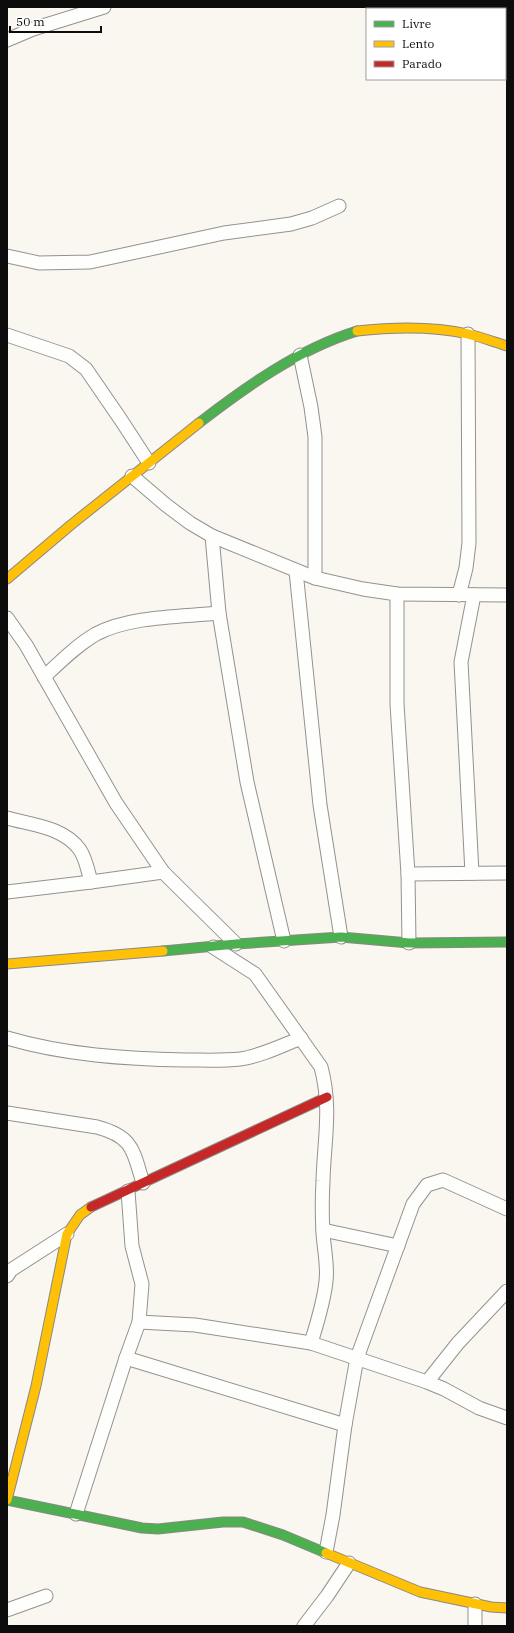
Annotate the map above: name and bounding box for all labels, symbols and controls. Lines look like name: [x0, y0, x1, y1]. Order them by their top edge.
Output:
scale bar: [10, 8, 101, 34]
legend: [366, 8, 506, 80]
text: 50 m: [16, 14, 45, 29]
text: Livre: [402, 16, 431, 31]
text: Lento: [402, 36, 434, 51]
text: Parado: [402, 56, 442, 71]

